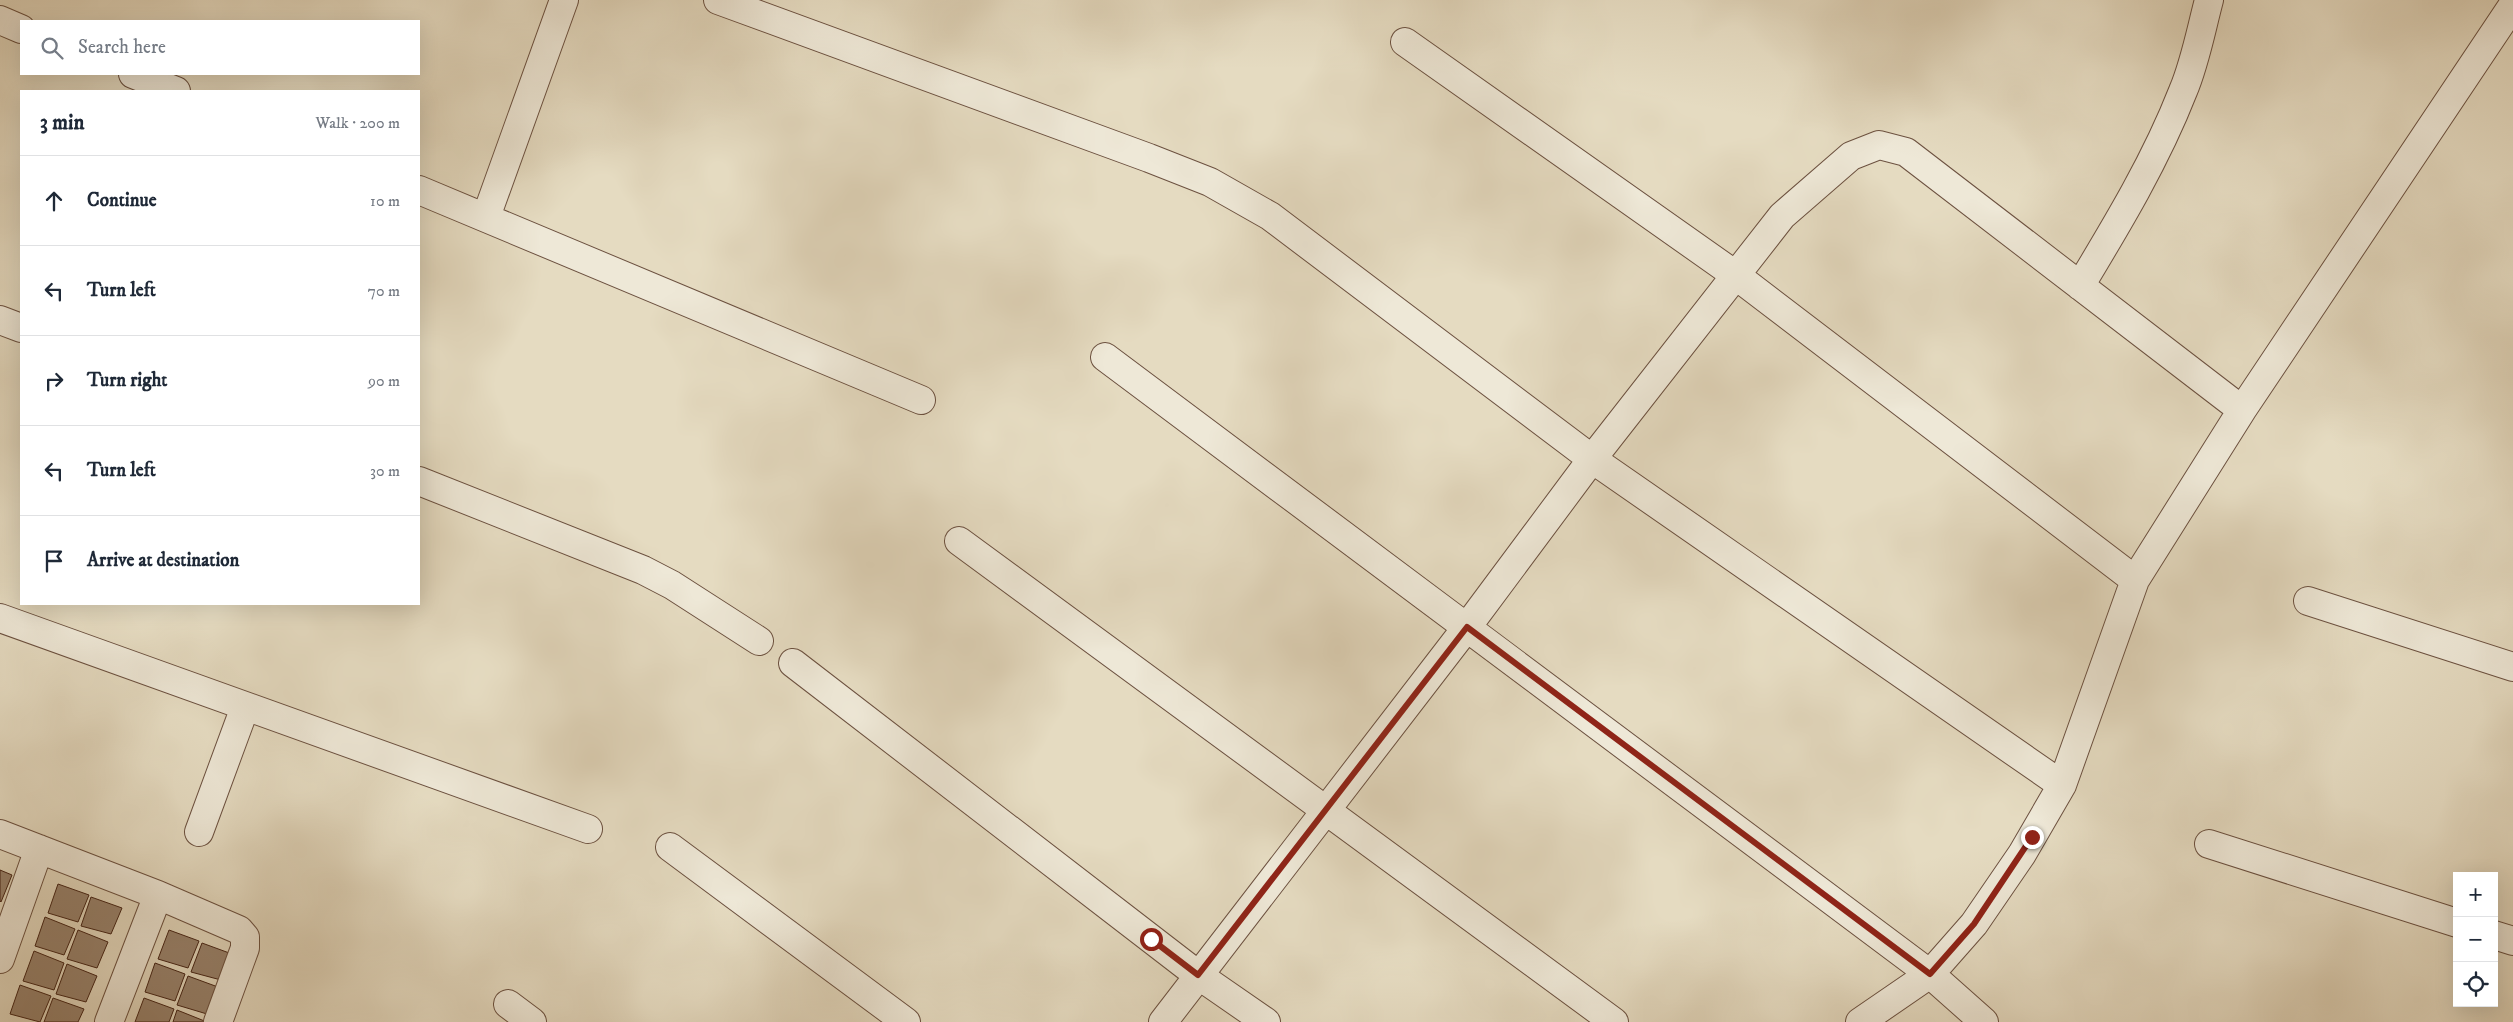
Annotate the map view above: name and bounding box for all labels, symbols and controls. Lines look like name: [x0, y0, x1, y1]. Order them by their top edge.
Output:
search box: [20, 20, 420, 75]
icon: search: [38, 34, 66, 62]
text: Search here: [78, 36, 166, 59]
text: 3 min: [40, 110, 85, 136]
text: Walk · 200 m: [316, 113, 400, 133]
icon: ahead: [40, 187, 68, 215]
text: Continue: [87, 189, 157, 212]
text: 10 m: [370, 191, 400, 211]
icon: left: [40, 277, 68, 305]
text: Turn left: [87, 279, 156, 302]
text: 70 m: [368, 281, 400, 301]
icon: right: [40, 367, 68, 395]
text: Turn right: [87, 369, 167, 392]
text: 90 m: [368, 371, 400, 391]
icon: left: [40, 457, 68, 485]
text: Turn left: [87, 459, 156, 482]
text: 30 m: [370, 461, 400, 481]
icon: arrive: [40, 547, 68, 575]
text: Arrive at destination: [87, 549, 239, 572]
route end: [2021, 826, 2044, 849]
map controls: [2453, 872, 2498, 1007]
button: +: [2453, 872, 2498, 917]
button: −: [2453, 917, 2498, 962]
route start: [1140, 928, 1163, 951]
button: locate: [2453, 962, 2498, 1007]

